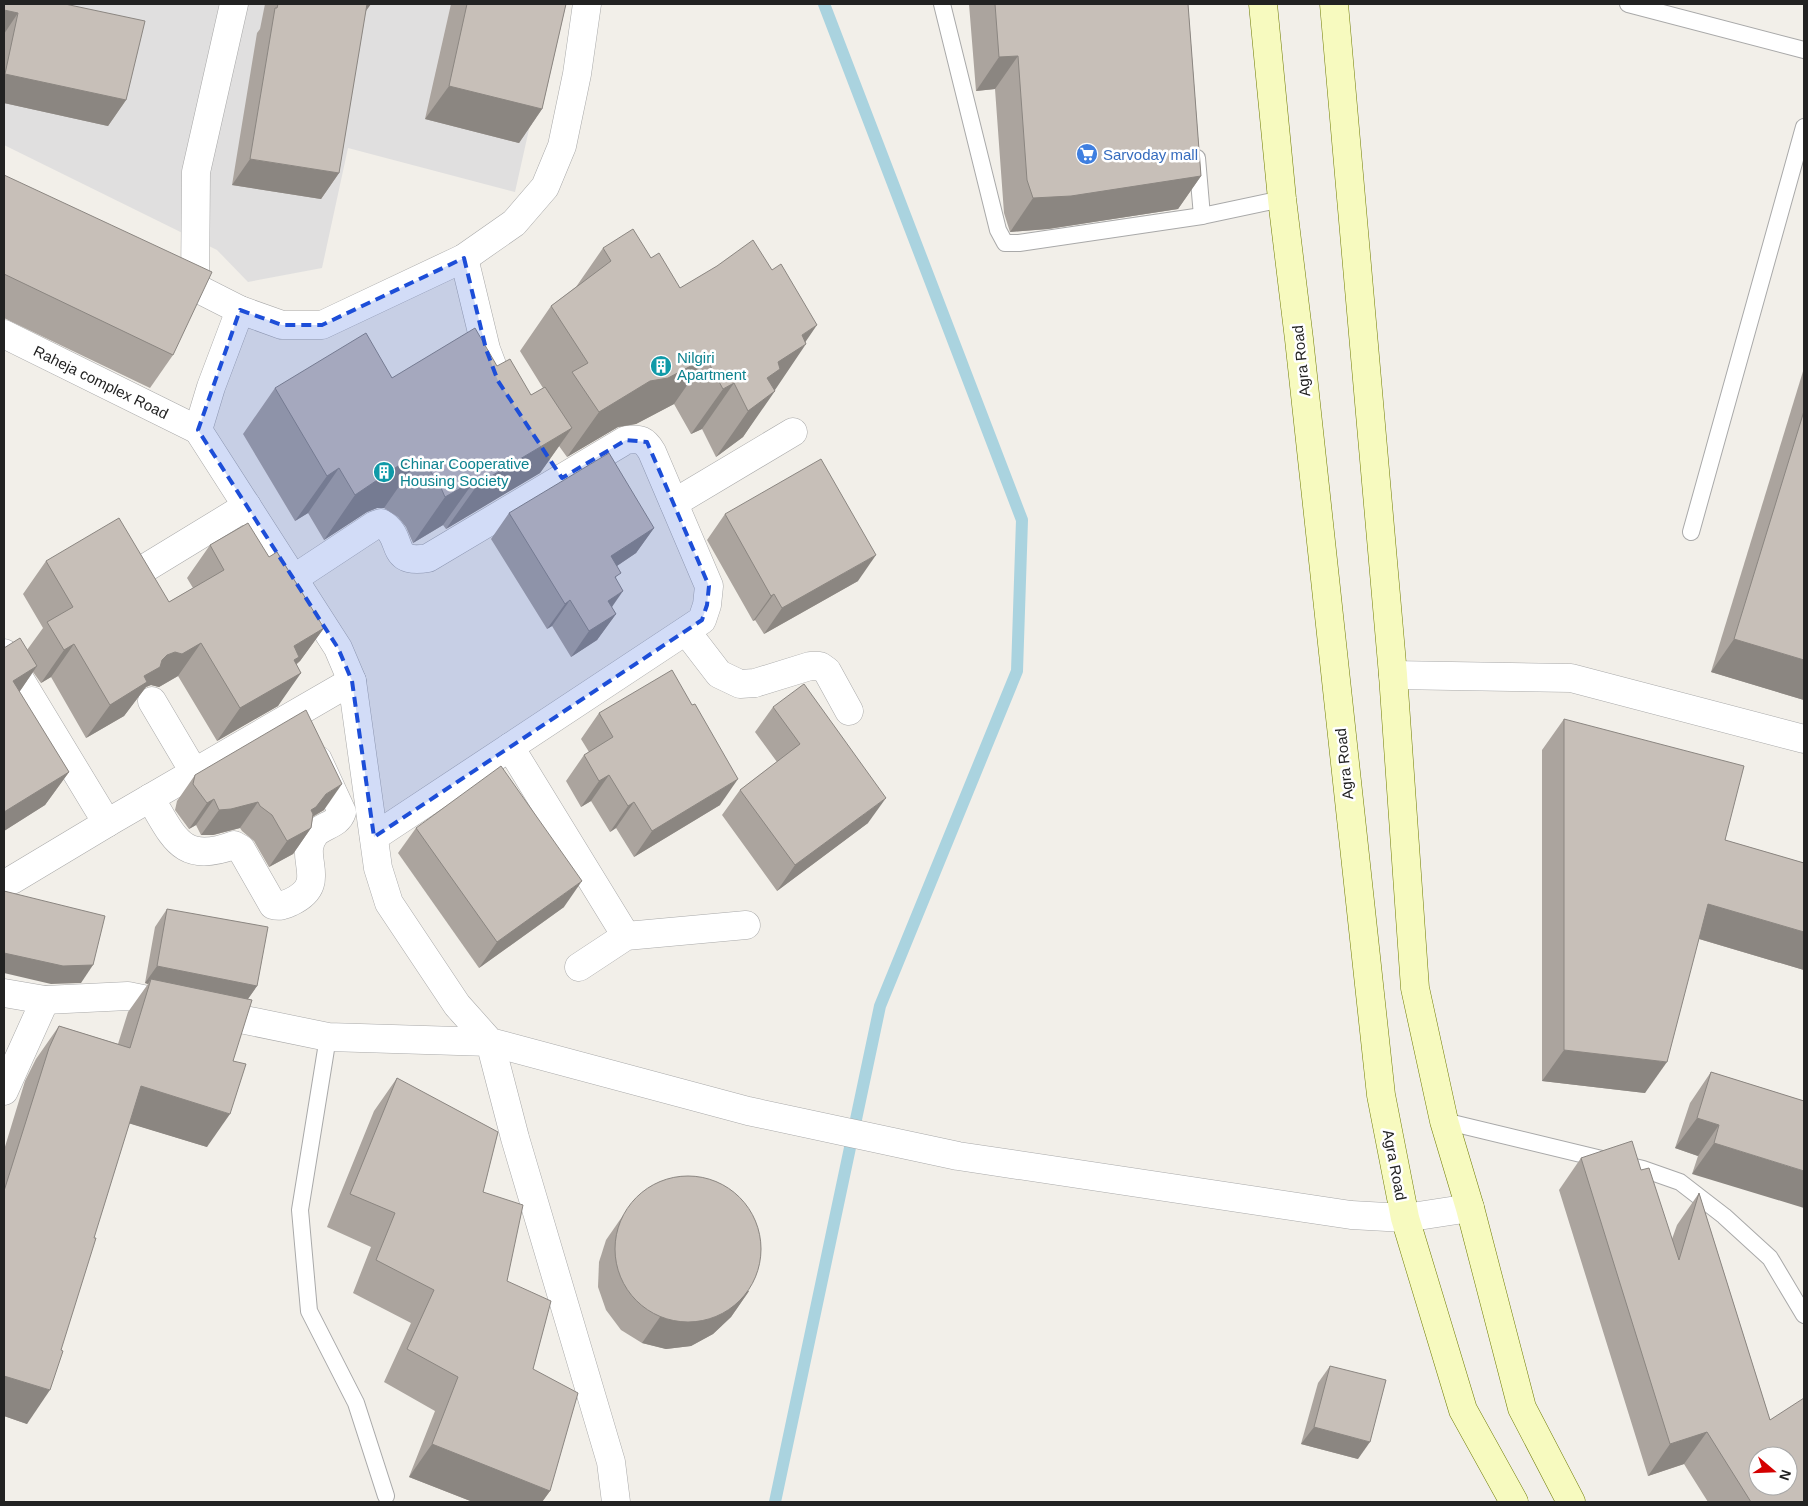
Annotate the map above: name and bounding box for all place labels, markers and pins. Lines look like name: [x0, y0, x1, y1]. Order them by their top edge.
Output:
supermarket icon: Sarvoday mall: [1075, 142, 1099, 166]
place label: Sarvoday mall: [1103, 146, 1198, 163]
place label: Nilgiri Apartment: [677, 349, 747, 383]
building icon: Nilgiri Apartment: [649, 354, 673, 378]
place label: Chinar Cooperative Housing Society: [400, 455, 529, 489]
building icon: Chinar Cooperative Housing Society: [372, 460, 396, 484]

